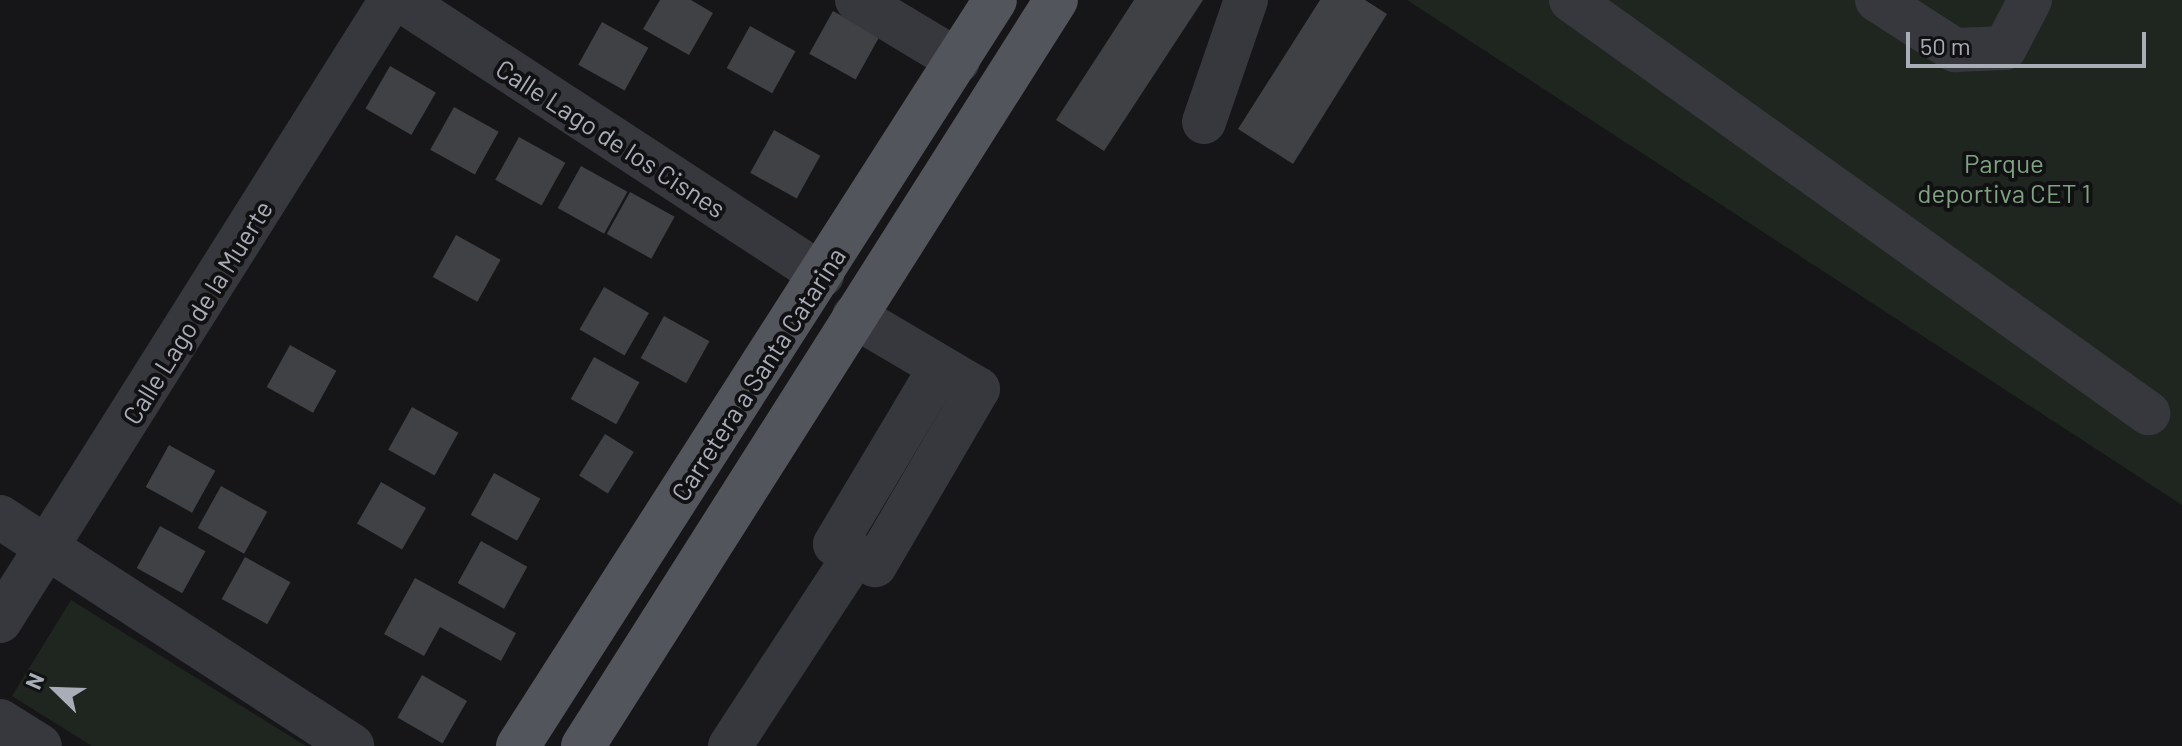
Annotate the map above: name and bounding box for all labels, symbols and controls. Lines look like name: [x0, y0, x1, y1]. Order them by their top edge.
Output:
scale bar: [1910, 16, 2150, 66]
text: 50 m: [1920, 31, 1971, 60]
street label: Calle Lago de los Cisnes: [490, 52, 732, 224]
park label: Parque deportiva CET 1: [1917, 147, 2091, 208]
street label: Calle Lago de la Muerte: [115, 194, 279, 430]
street label: Carretera a Santa Catarina: [664, 241, 852, 507]
north arrow: [16, 650, 96, 730]
text: N: [19, 669, 49, 692]

